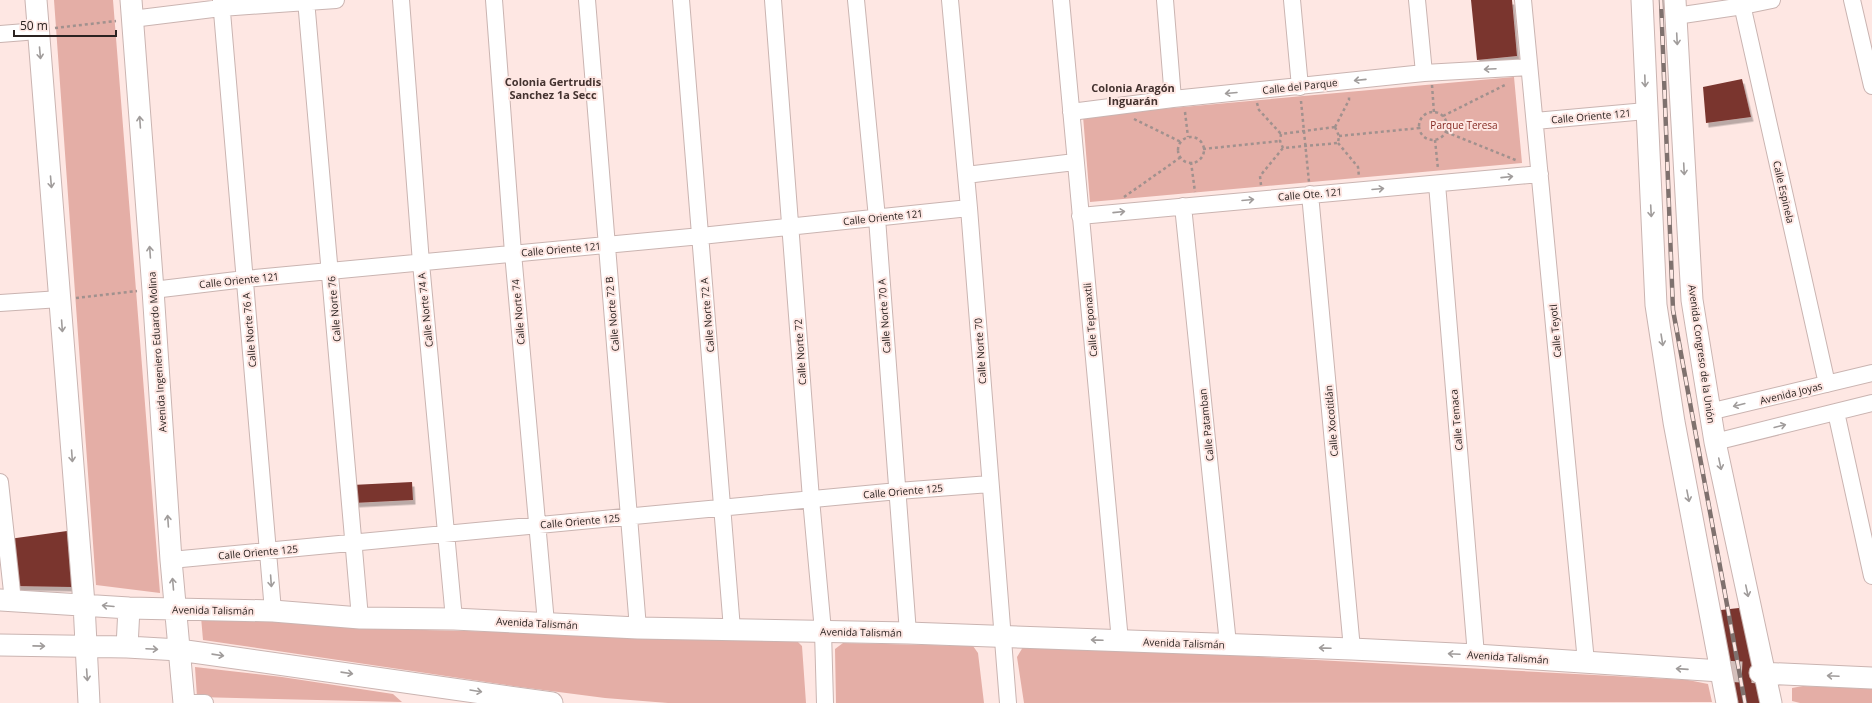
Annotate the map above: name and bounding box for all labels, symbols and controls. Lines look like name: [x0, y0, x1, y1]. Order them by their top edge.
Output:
scale bar: [14, 12, 116, 38]
text: 50 m: [20, 17, 48, 34]
one-way arrow: [1673, 32, 1681, 45]
one-way arrow: [36, 46, 43, 59]
one-way arrow: [1484, 66, 1497, 73]
district label: Colonia Gertrudis Sanchez 1a Secc: [505, 74, 602, 102]
one-way arrow: [1641, 74, 1649, 87]
street label: Calle del Parque: [1262, 75, 1339, 97]
one-way arrow: [1354, 76, 1367, 84]
district label: Colonia Aragón Inguarán: [1091, 80, 1175, 108]
one-way arrow: [1225, 90, 1238, 97]
street label: Calle Oriente 121: [1550, 106, 1632, 126]
one-way arrow: [136, 116, 144, 129]
park label: Parque Teresa: [1430, 118, 1498, 132]
street label: Calle Espinela: [1770, 159, 1798, 225]
one-way arrow: [1681, 162, 1688, 175]
one-way arrow: [1500, 173, 1513, 181]
one-way arrow: [47, 175, 54, 188]
street label: Calle Ote. 121: [1277, 184, 1343, 204]
one-way arrow: [1371, 185, 1384, 192]
one-way arrow: [1241, 196, 1254, 203]
one-way arrow: [1648, 204, 1655, 217]
street label: Calle Oriente 121: [842, 206, 924, 228]
one-way arrow: [1112, 208, 1125, 216]
street label: Calle Oriente 121: [520, 239, 602, 259]
one-way arrow: [146, 246, 154, 259]
street label: Calle Oriente 121: [198, 269, 280, 291]
street label: Avenida Ingeniero Eduardo Molina: [144, 271, 170, 433]
street label: Calle Norte 74 A: [414, 271, 436, 348]
street label: Calle Norte 76: [324, 275, 344, 342]
street label: Calle Norte 72 B: [602, 276, 622, 352]
street label: Calle Norte 72 A: [697, 276, 717, 353]
street label: Calle Norte 70 A: [874, 277, 894, 354]
street label: Calle Norte 74: [508, 278, 528, 345]
street label: Calle Teponaxtli: [1080, 283, 1100, 357]
street label: Avenida Congreso de la Unión: [1685, 284, 1719, 424]
street label: Calle Norte 76 A: [239, 291, 259, 368]
street label: Calle Teyotl: [1546, 304, 1564, 358]
street label: Calle Norte 70: [971, 317, 989, 384]
street label: Calle Norte 72: [791, 318, 809, 385]
one-way arrow: [59, 319, 66, 332]
one-way arrow: [1658, 333, 1666, 346]
street label: Avenida Joyas: [1758, 378, 1824, 408]
street label: Calle Xocotitlán: [1321, 385, 1341, 457]
street label: Calle Patamban: [1195, 388, 1217, 462]
street label: Calle Temaca: [1446, 389, 1466, 451]
one-way arrow: [1733, 402, 1746, 410]
one-way arrow: [1773, 422, 1786, 429]
one-way arrow: [69, 449, 76, 462]
one-way arrow: [1716, 457, 1724, 470]
street label: Calle Oriente 125: [862, 481, 944, 501]
one-way arrow: [1684, 489, 1692, 502]
street label: Calle Oriente 125: [539, 511, 621, 531]
one-way arrow: [165, 515, 172, 528]
street label: Calle Oriente 125: [217, 542, 299, 562]
one-way arrow: [267, 574, 274, 587]
one-way arrow: [169, 578, 177, 591]
one-way arrow: [1744, 584, 1752, 597]
one-way arrow: [102, 602, 115, 610]
street label: Avenida Talismán: [172, 602, 254, 618]
street label: Avenida Talismán: [496, 614, 578, 632]
street label: Avenida Talismán: [820, 624, 902, 640]
street label: Avenida Talismán: [1143, 635, 1225, 651]
one-way arrow: [1091, 636, 1104, 644]
one-way arrow: [32, 642, 45, 649]
one-way arrow: [1319, 644, 1332, 652]
one-way arrow: [145, 645, 158, 652]
street label: Avenida Talismán: [1467, 647, 1549, 667]
one-way arrow: [1448, 650, 1461, 658]
one-way arrow: [211, 652, 224, 659]
one-way arrow: [1676, 665, 1689, 672]
one-way arrow: [84, 668, 91, 681]
one-way arrow: [340, 669, 353, 677]
one-way arrow: [1827, 672, 1840, 679]
one-way arrow: [469, 687, 482, 695]

